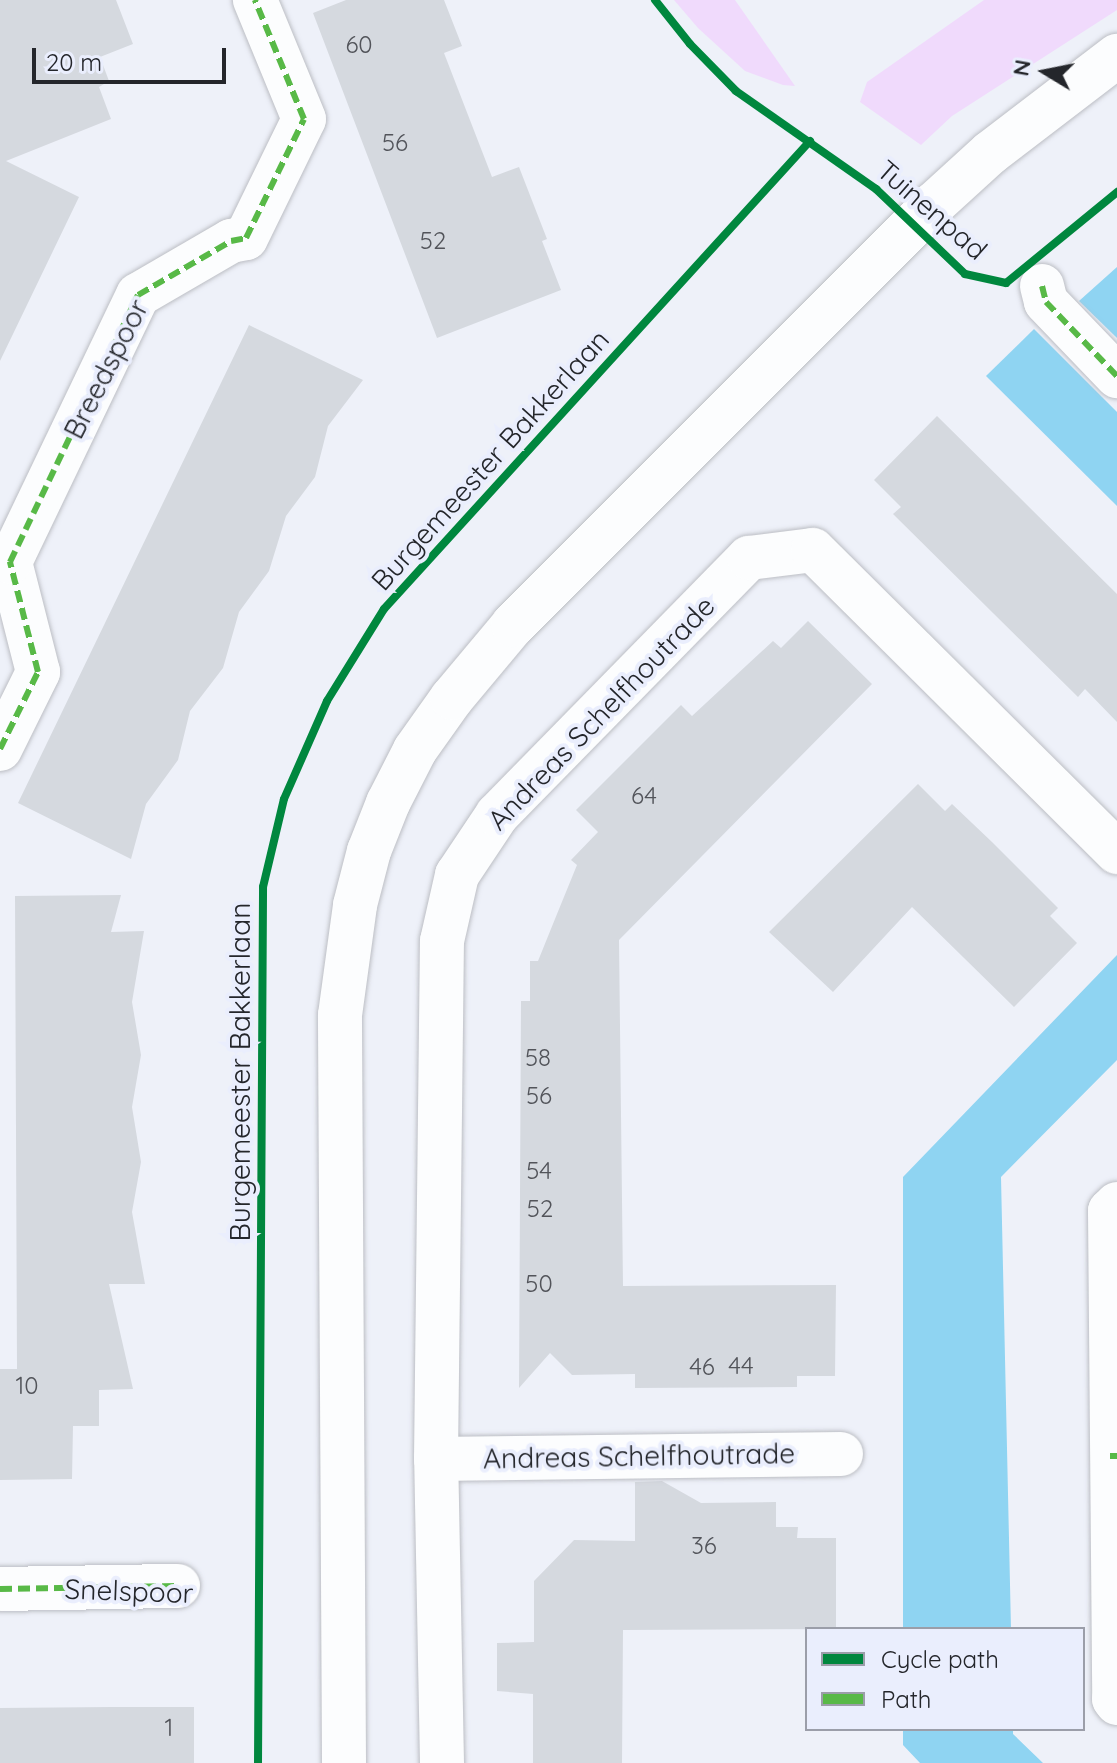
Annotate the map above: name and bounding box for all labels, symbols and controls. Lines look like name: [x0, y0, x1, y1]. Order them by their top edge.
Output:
house number: 60: [345, 31, 373, 59]
scale bar: [36, 32, 230, 82]
north arrow: [1005, 32, 1085, 112]
text: 20 m: [46, 47, 102, 77]
text: N: [1006, 57, 1037, 78]
house number: 56: [382, 129, 408, 157]
street label: Tuinenpad: [870, 153, 994, 267]
house number: 52: [420, 227, 446, 255]
street label: Breedspoor: [57, 294, 155, 444]
street label: Burgemeester Bakkerlaan: [364, 323, 616, 597]
street label: Andreas Schelfhoutrade: [481, 589, 721, 837]
house number: 64: [631, 782, 657, 810]
street label: Burgemeester Bakkerlaan: [223, 903, 257, 1241]
house number: 58: [525, 1044, 551, 1072]
house number: 56: [526, 1082, 552, 1110]
house number: 54: [526, 1157, 552, 1185]
house number: 52: [527, 1195, 553, 1223]
house number: 50: [525, 1270, 553, 1298]
house number: 44: [728, 1352, 754, 1380]
house number: 46: [689, 1353, 715, 1381]
house number: 10: [15, 1372, 39, 1400]
street label: Andreas Schelfhoutrade: [483, 1436, 795, 1476]
house number: 36: [691, 1532, 717, 1560]
street label: Snelspoor: [64, 1572, 194, 1610]
legend: [805, 1627, 1085, 1731]
text: Cycle path: [881, 1644, 999, 1674]
text: Path: [881, 1684, 932, 1714]
house number: 1: [165, 1714, 173, 1742]

